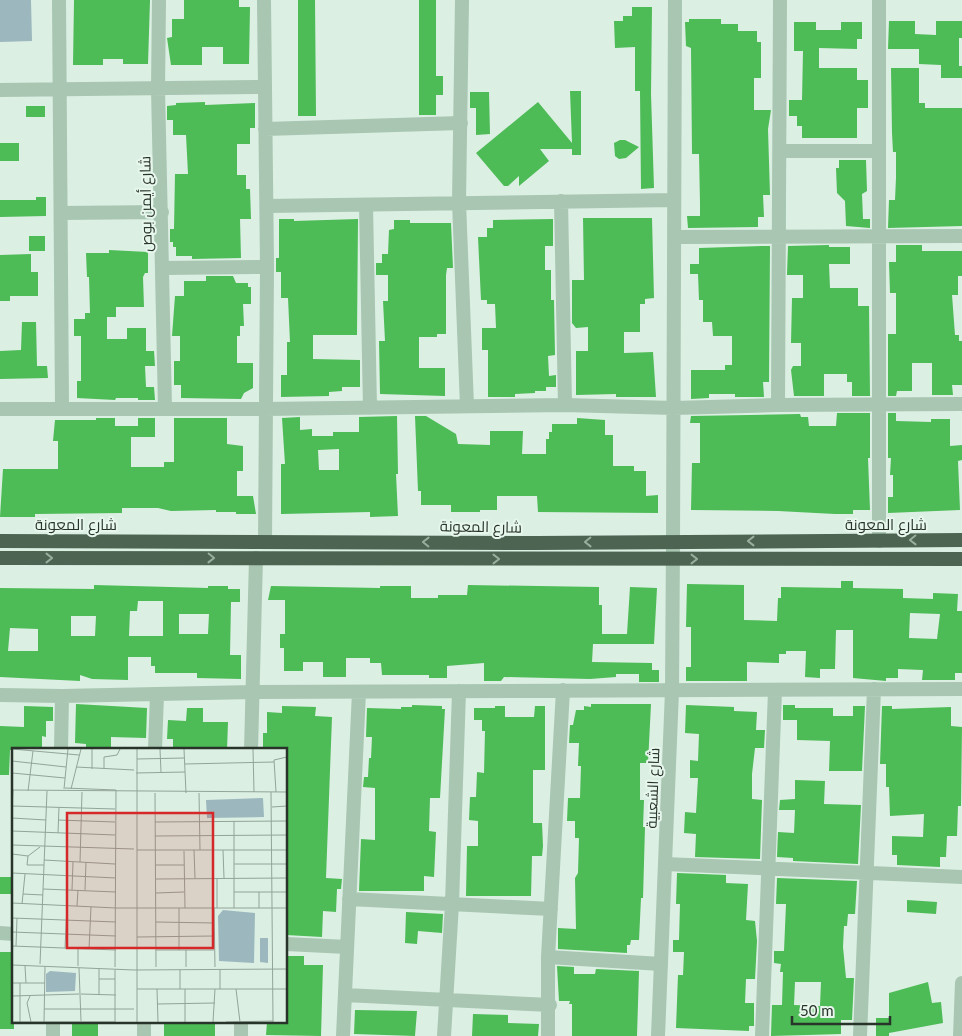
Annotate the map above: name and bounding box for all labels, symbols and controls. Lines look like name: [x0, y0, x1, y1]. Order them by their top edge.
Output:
street label: شارع أيمن بوص: [135, 156, 158, 252]
street label: شارع المعونة: [35, 515, 117, 536]
street label: شارع المعونة: [845, 515, 927, 536]
street label: شارع المعونة: [440, 516, 522, 539]
one-way arrow: [909, 535, 917, 545]
one-way arrow: [747, 536, 754, 546]
one-way arrow: [422, 537, 430, 547]
one-way arrow: [584, 537, 592, 547]
one-way arrow: [45, 552, 53, 563]
one-way arrow: [208, 553, 215, 563]
one-way arrow: [492, 554, 500, 564]
one-way arrow: [690, 554, 698, 564]
street label: شارع الشعبية: [642, 747, 665, 829]
inset map: [12, 748, 288, 1024]
scale bar: [792, 994, 890, 1026]
text: 50 m: [800, 1001, 834, 1019]

